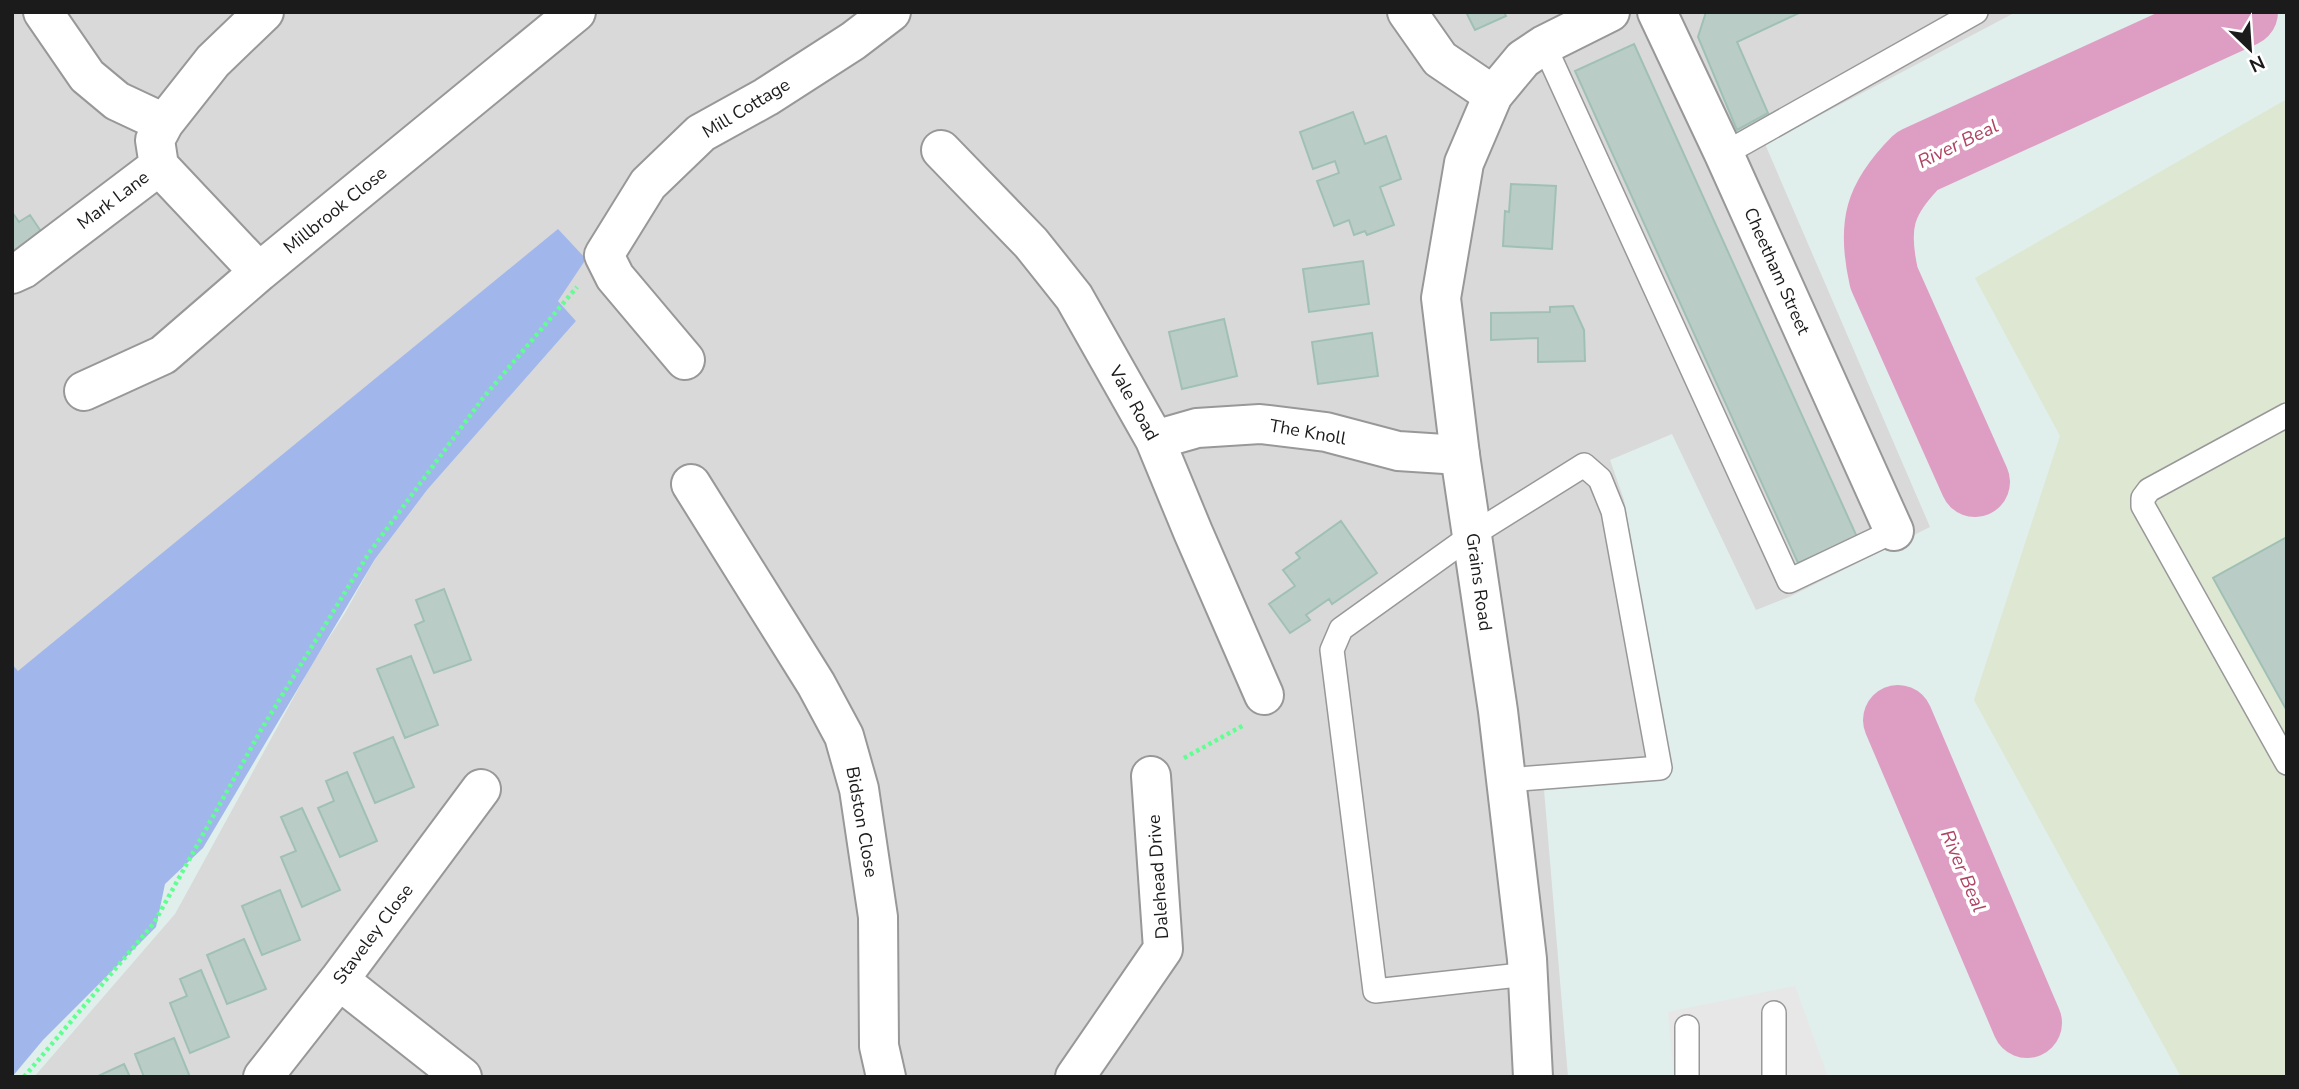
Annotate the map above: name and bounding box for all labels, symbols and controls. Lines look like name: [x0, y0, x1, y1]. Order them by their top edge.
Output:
north arrow: [2215, 14, 2285, 84]
text: N: [2245, 49, 2269, 78]
street label: Mill Cottage: [698, 72, 794, 144]
water label: River Beal: [1913, 113, 2003, 175]
street label: Millbrook Close: [278, 161, 392, 259]
street label: Mark Lane: [72, 165, 154, 235]
street label: Cheetham Street: [1738, 204, 1816, 339]
street label: Vale Road: [1103, 360, 1164, 445]
street label: The Knoll: [1268, 413, 1349, 451]
street label: Grains Road: [1460, 532, 1498, 632]
street label: Bidston Close: [840, 765, 884, 879]
street label: Dalehead Drive: [1142, 814, 1174, 940]
water label: River Beal: [1934, 826, 1992, 916]
street label: Staveley Close: [327, 879, 419, 989]

